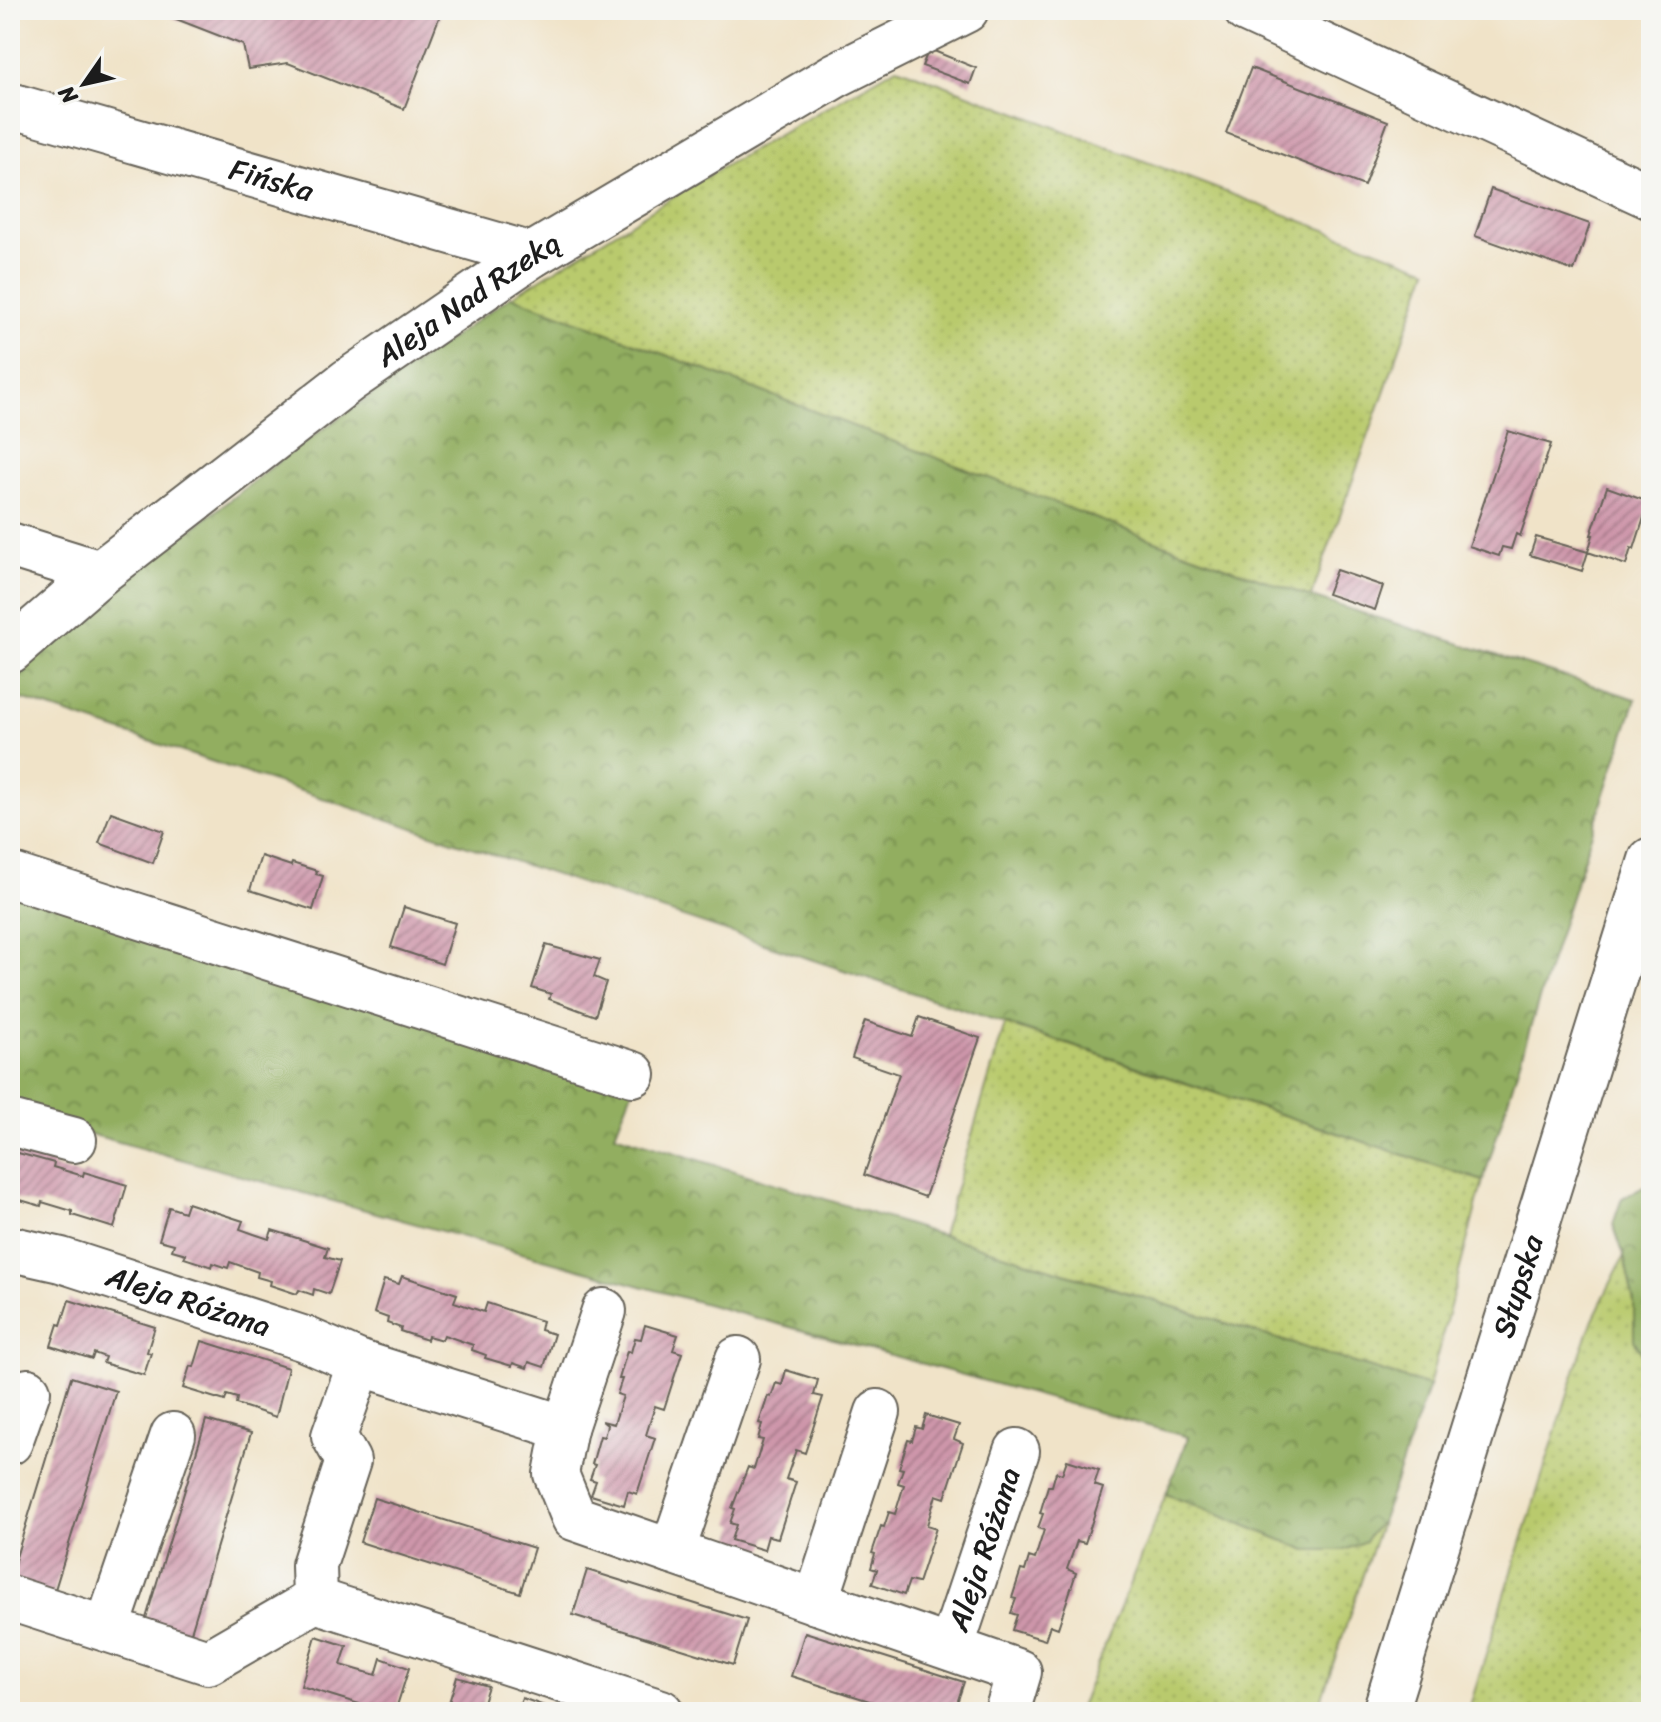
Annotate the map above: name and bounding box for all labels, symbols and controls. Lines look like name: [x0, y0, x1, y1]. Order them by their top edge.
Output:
north arrow: [44, 44, 124, 124]
text: N: [47, 77, 89, 113]
street label: Fińska: [223, 142, 321, 218]
street label: Aleja Nad Rzeką: [363, 217, 571, 382]
street label: Słupska: [1476, 1227, 1560, 1345]
street label: Aleja Różana: [98, 1249, 278, 1353]
street label: Aleja Różana: [931, 1460, 1037, 1640]

